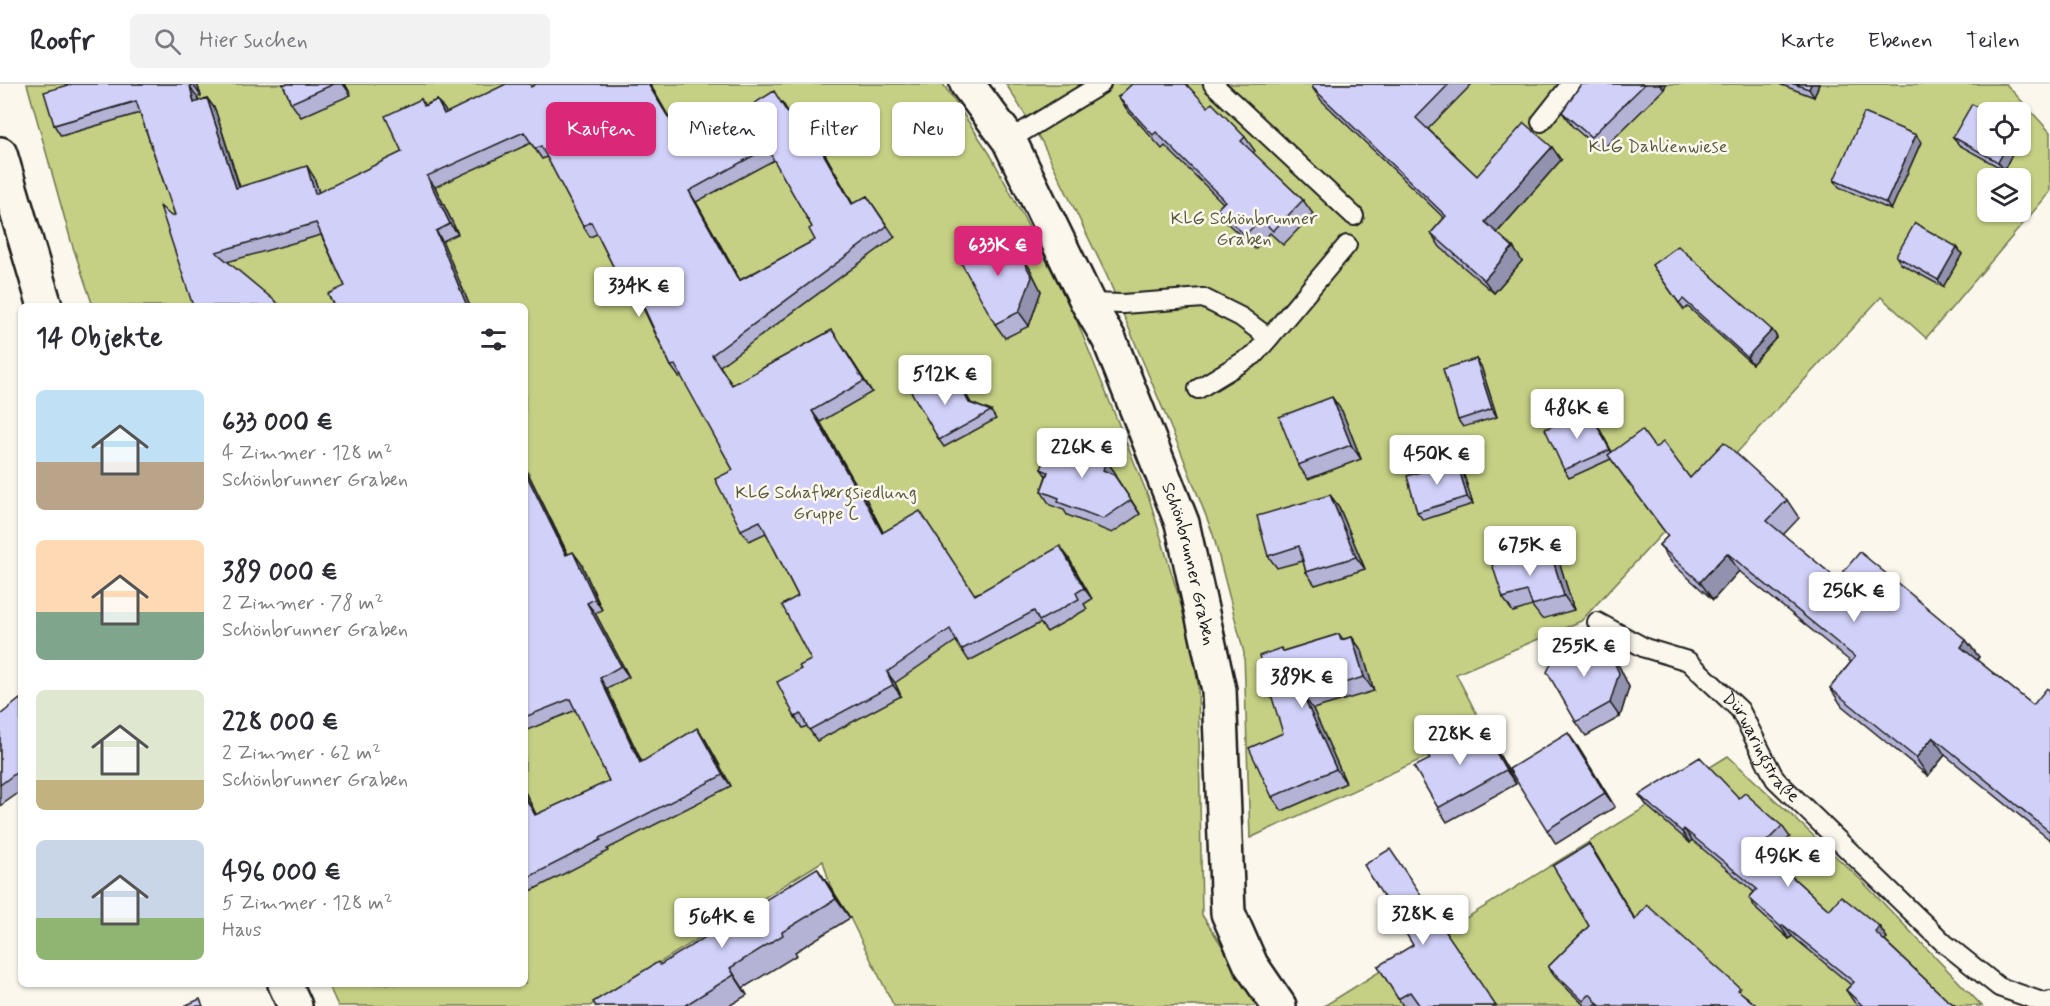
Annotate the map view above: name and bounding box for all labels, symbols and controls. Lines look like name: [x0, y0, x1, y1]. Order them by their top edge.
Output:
search box: [130, 14, 550, 68]
text: Roofr: [30, 23, 94, 60]
icon: search: [151, 25, 184, 58]
text: Hier suchen: [199, 27, 308, 55]
text: Karte: [1781, 27, 1835, 55]
text: Ebenen: [1868, 27, 1933, 55]
text: Teilen: [1966, 27, 2020, 55]
chip: Kaufen: [546, 102, 656, 156]
chip: Mieten: [668, 102, 777, 156]
chip: Filter: [789, 102, 880, 156]
chip: Neu: [892, 102, 965, 156]
map controls: [1977, 102, 2031, 222]
button: locate: [1977, 102, 2031, 156]
park label: KLG Dahlienwiese: [1588, 135, 1728, 159]
button: layers: [1977, 168, 2031, 222]
park label: KLG Schönbrunner Graben: [1171, 207, 1318, 252]
pin: 633K €: [949, 226, 1047, 277]
text: 633K €: [968, 232, 1028, 259]
pin: 334K €: [590, 267, 688, 318]
text: 334K €: [608, 273, 670, 300]
text: 14 Objekte: [36, 322, 163, 356]
icon: filters: [477, 323, 510, 356]
pin: 512K €: [896, 355, 994, 406]
text: 512K €: [912, 361, 978, 388]
pin: 486K €: [1528, 389, 1626, 440]
text: 486K €: [1545, 395, 1609, 422]
text: 633 000 €: [222, 406, 333, 440]
icon: home: [84, 414, 156, 486]
pin: 226K €: [1033, 428, 1131, 479]
text: 226K €: [1051, 434, 1113, 461]
pin: 450K €: [1388, 435, 1486, 486]
text: 4 Zimmer · 128 m²: [222, 440, 392, 467]
text: 450K €: [1404, 441, 1470, 468]
text: Schönbrunner Graben: [222, 467, 408, 494]
street label: Schönbrunner Graben: [1155, 479, 1221, 648]
park label: KLG Schafbergsiedlung Gruppe C: [735, 481, 917, 526]
pin: 675K €: [1481, 526, 1579, 577]
text: 675K €: [1498, 532, 1562, 559]
text: 389 000 €: [222, 556, 338, 590]
icon: home: [84, 564, 156, 636]
pin: 256K €: [1805, 572, 1903, 623]
text: 256K €: [1823, 578, 1885, 605]
text: 2 Zimmer · 78 m²: [222, 590, 383, 617]
text: Schönbrunner Graben: [222, 617, 408, 644]
pin: 255K €: [1535, 627, 1633, 678]
text: 255K €: [1552, 633, 1616, 660]
pin: 389K €: [1253, 658, 1351, 709]
text: 389K €: [1270, 664, 1334, 691]
street label: Dürwaringstraße: [1717, 687, 1805, 808]
text: 228 000 €: [222, 706, 339, 740]
icon: home: [84, 714, 156, 786]
pin: 228K €: [1411, 715, 1509, 766]
text: 228K €: [1428, 721, 1492, 748]
text: 2 Zimmer · 62 m²: [222, 740, 381, 767]
text: Schönbrunner Graben: [222, 767, 408, 794]
pin: 496K €: [1739, 837, 1837, 888]
text: 496K €: [1755, 843, 1821, 870]
text: 496 000 €: [222, 856, 341, 890]
icon: home: [84, 864, 156, 936]
text: 5 Zimmer · 128 m²: [222, 890, 393, 917]
pin: 328K €: [1374, 895, 1472, 946]
pin: 564K €: [673, 898, 771, 949]
text: 328K €: [1391, 901, 1455, 928]
text: 564K €: [688, 904, 756, 931]
text: Haus: [222, 917, 262, 944]

